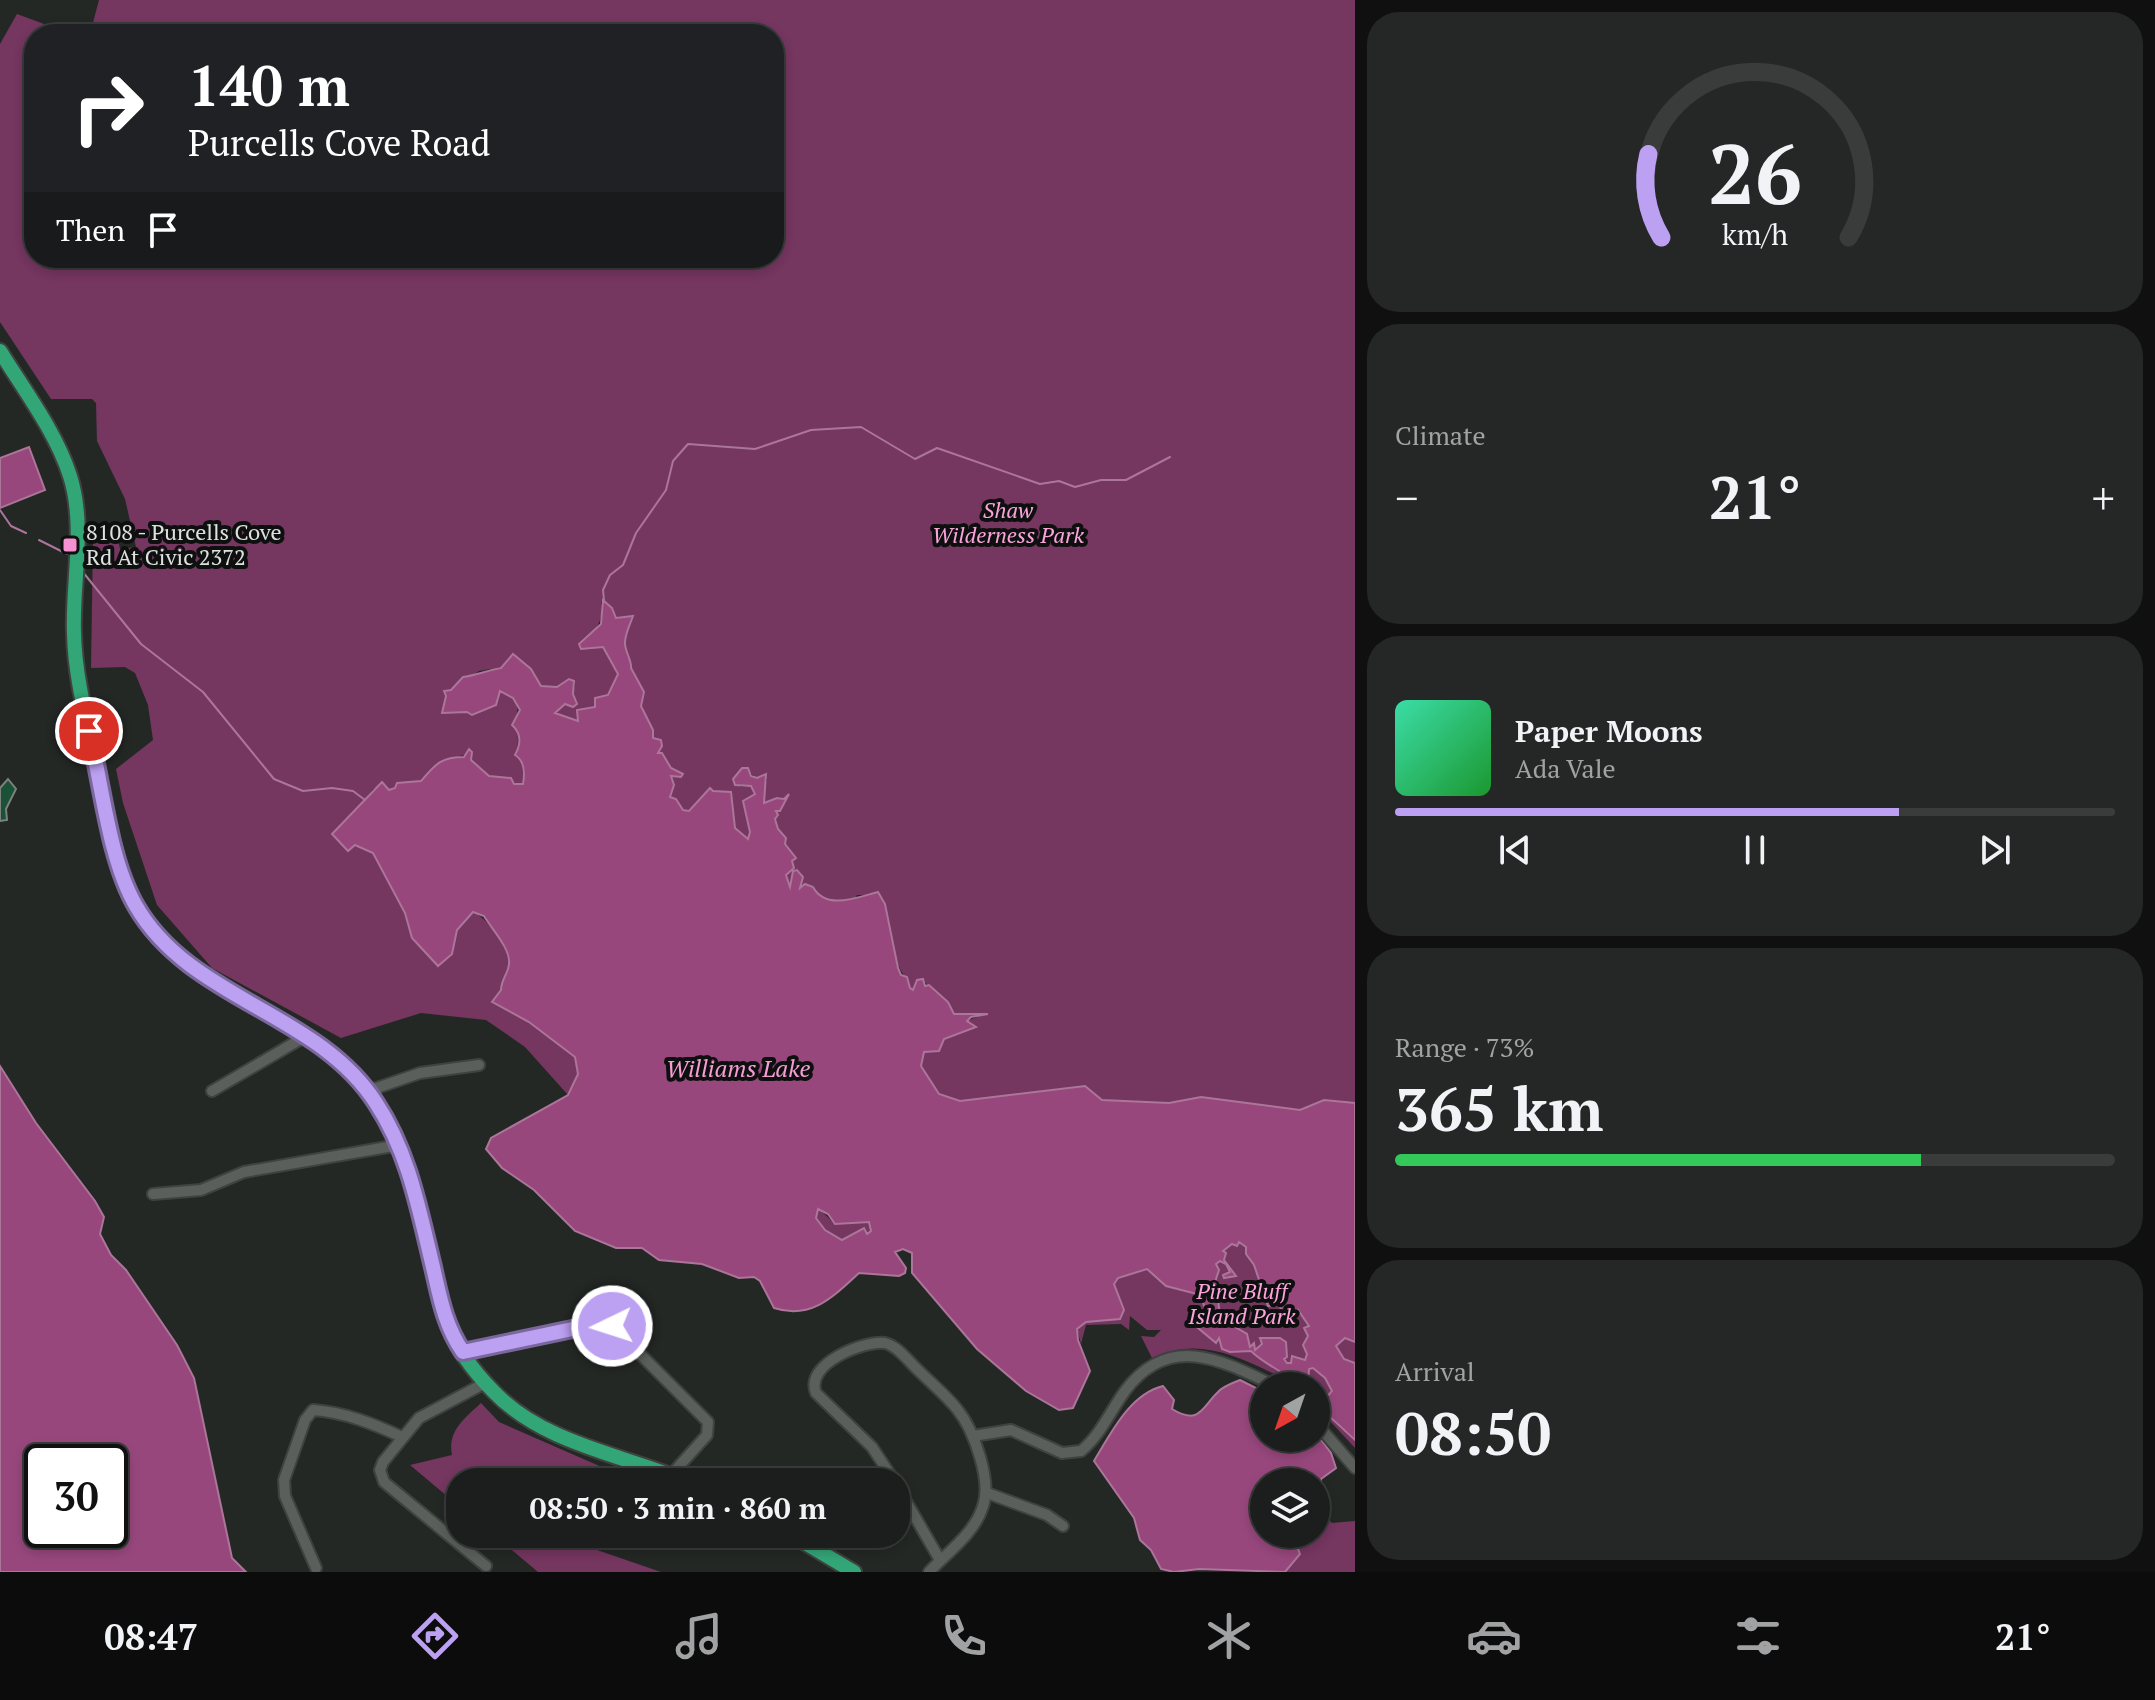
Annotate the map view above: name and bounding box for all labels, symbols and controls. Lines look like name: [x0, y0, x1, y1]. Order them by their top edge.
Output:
text: 140 m: [188, 48, 350, 122]
icon: right: [56, 56, 160, 160]
text: 26: [1708, 118, 1802, 228]
text: Purcells Cove Road: [188, 119, 491, 166]
icon: arrive: [141, 208, 185, 252]
text: Then: [56, 210, 125, 250]
text: km/h: [1722, 215, 1788, 253]
text: Climate: [1395, 418, 1486, 452]
text: 21°: [1709, 457, 1801, 536]
text: −: [1395, 468, 1418, 527]
text: +: [2092, 468, 2115, 527]
park label: Shaw Wilderness Park: [932, 495, 1084, 549]
place label: 8108 - Purcells Cove Rd At Civic 2372: [86, 517, 282, 571]
marker: 8108 - Purcells Cove Rd At Civic 2372: [61, 536, 79, 554]
pin: [55, 697, 123, 765]
icon: arrive: [67, 709, 111, 753]
text: Paper Moons: [1515, 711, 1703, 751]
text: Ada Vale: [1515, 751, 1616, 785]
icon: previous: [1493, 828, 1537, 872]
icon: pause: [1733, 828, 1777, 872]
icon: next: [1973, 828, 2017, 872]
text: Range · 73%: [1395, 1030, 1534, 1064]
water label: Williams Lake: [666, 1052, 810, 1084]
text: 365 km: [1395, 1069, 1603, 1148]
park label: Pine Bluff Island Park: [1187, 1276, 1296, 1330]
position arrow: [570, 1284, 654, 1368]
text: Arrival: [1395, 1354, 1475, 1388]
north arrow: [1250, 1372, 1330, 1452]
map controls: [1250, 1372, 1330, 1548]
text: 08:50: [1395, 1393, 1551, 1472]
speed limit sign: 30: [24, 1444, 128, 1548]
button: layers: [1250, 1468, 1330, 1548]
text: 08:50 · 3 min · 860 m: [530, 1488, 826, 1528]
icon: directions: [407, 1608, 463, 1664]
icon: music: [671, 1608, 727, 1664]
icon: phone: [936, 1608, 992, 1664]
icon: climate: [1201, 1608, 1257, 1664]
icon: car: [1466, 1608, 1522, 1664]
icon: filters: [1730, 1608, 1786, 1664]
text: 08:47: [104, 1613, 198, 1660]
text: 21°: [1995, 1613, 2051, 1660]

